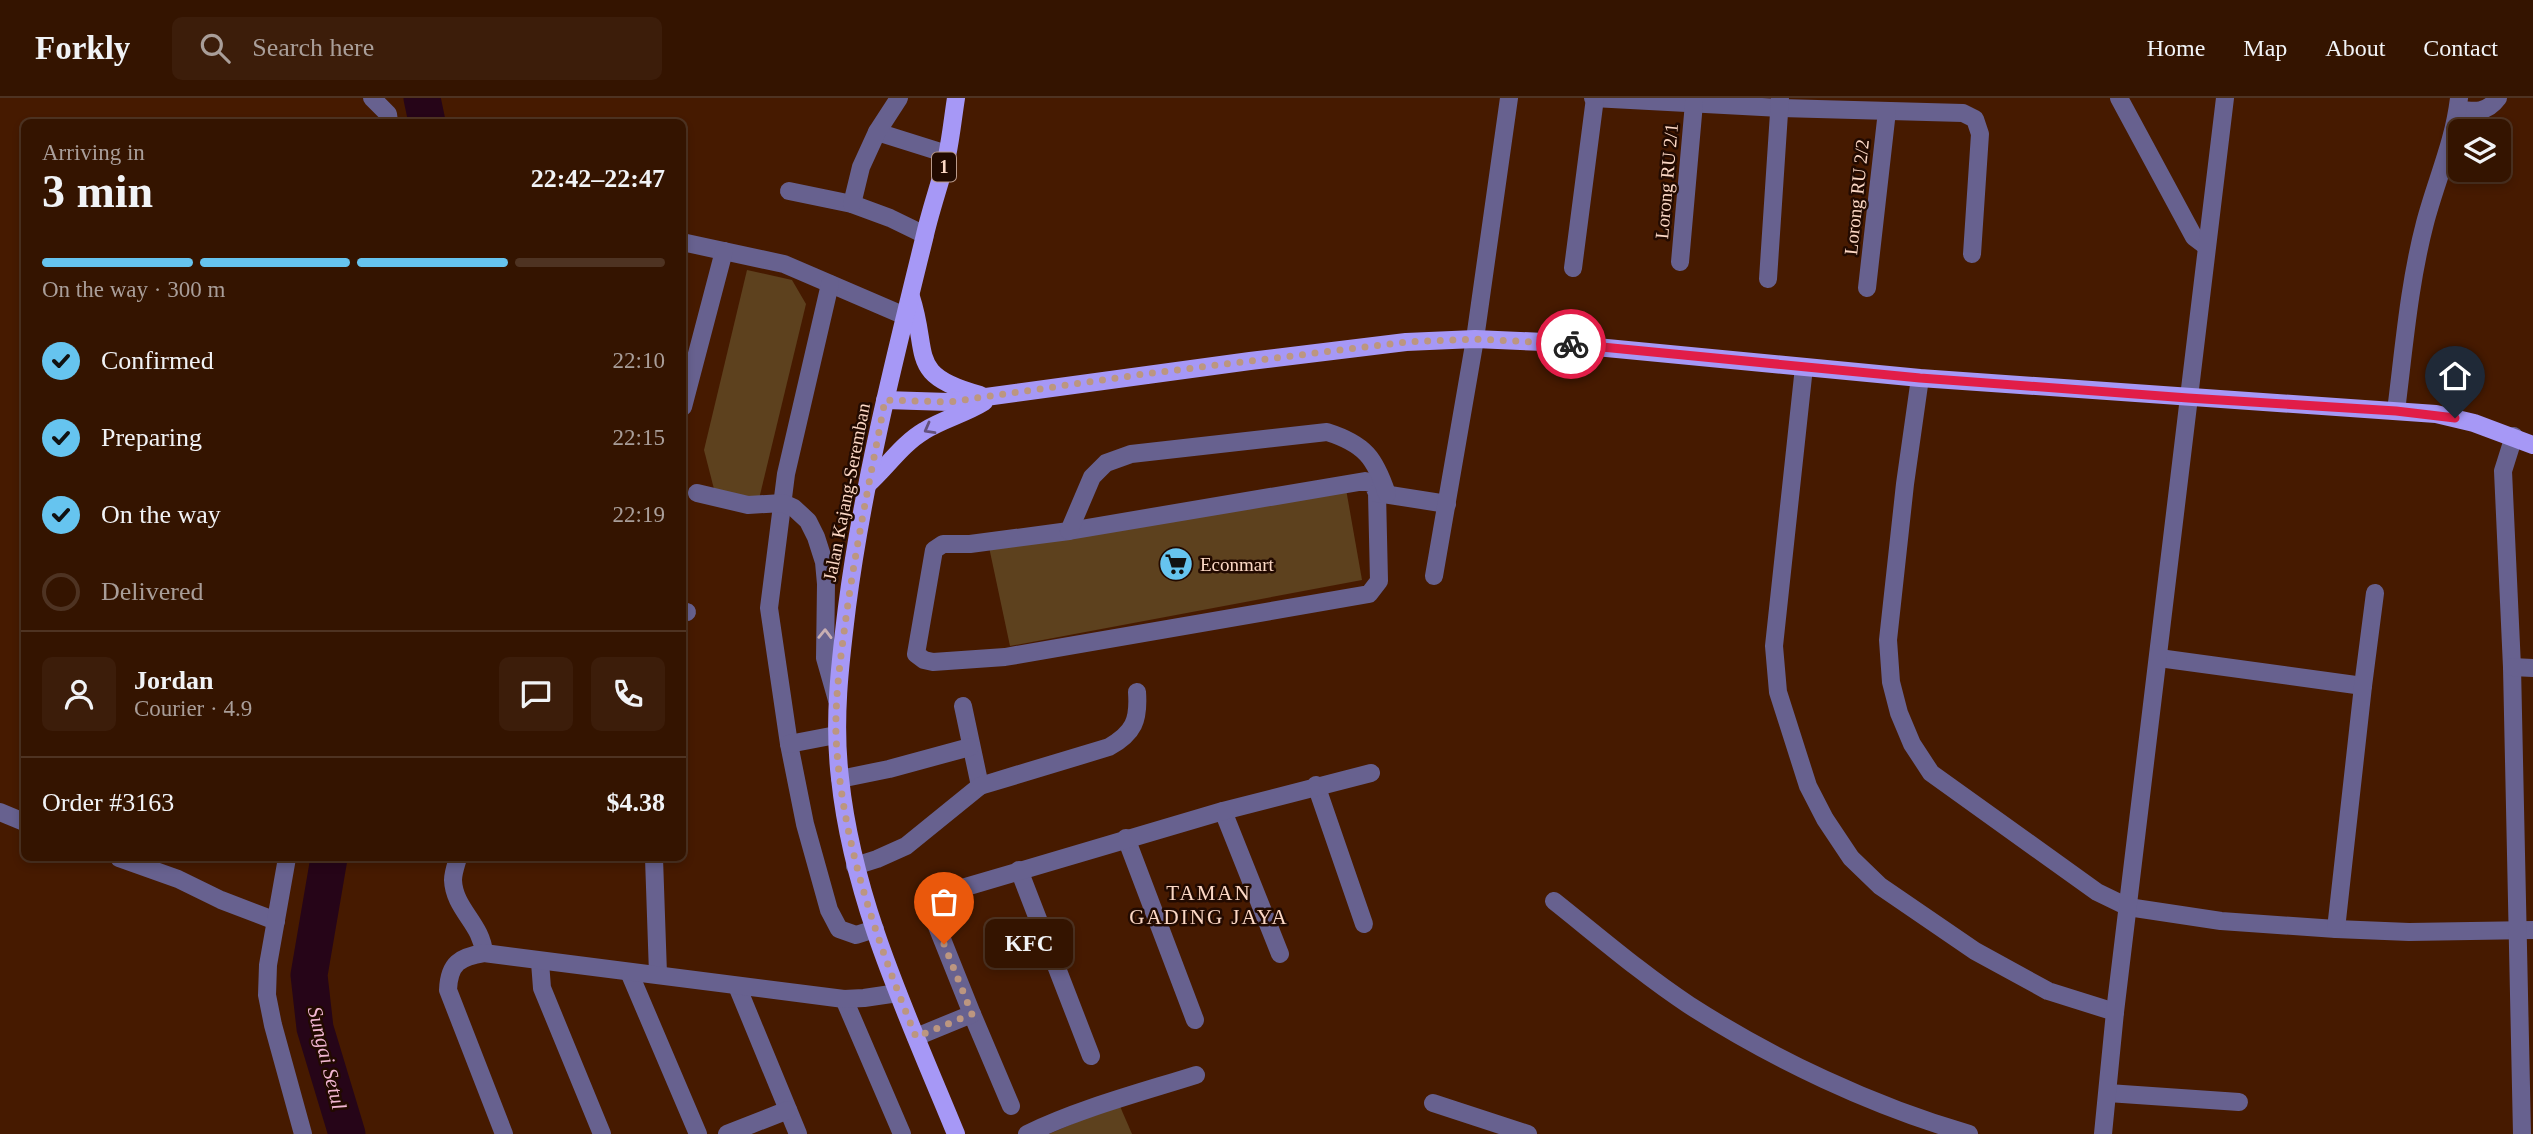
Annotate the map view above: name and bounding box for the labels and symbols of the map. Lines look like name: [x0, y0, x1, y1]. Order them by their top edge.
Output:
street label: Lorong RU 2/1: [1651, 122, 1682, 240]
street label: Lorong RU 2/2: [1840, 138, 1873, 256]
road number: 1: [932, 153, 956, 182]
courier: [1536, 309, 1606, 379]
pin: [2425, 346, 2485, 418]
street label: Jalan Kajang-Seremban: [819, 401, 874, 583]
one-way arrow: [924, 421, 937, 434]
supermarket icon: Econmart: [1157, 545, 1195, 583]
place label: Econmart: [1200, 554, 1275, 575]
one-way arrow: [817, 628, 833, 638]
pin: [914, 872, 974, 944]
district label: TAMAN GADING JAYA: [1129, 881, 1289, 929]
callout: KFC: [986, 920, 1074, 968]
water label: Sungai Setul: [303, 1004, 351, 1112]

